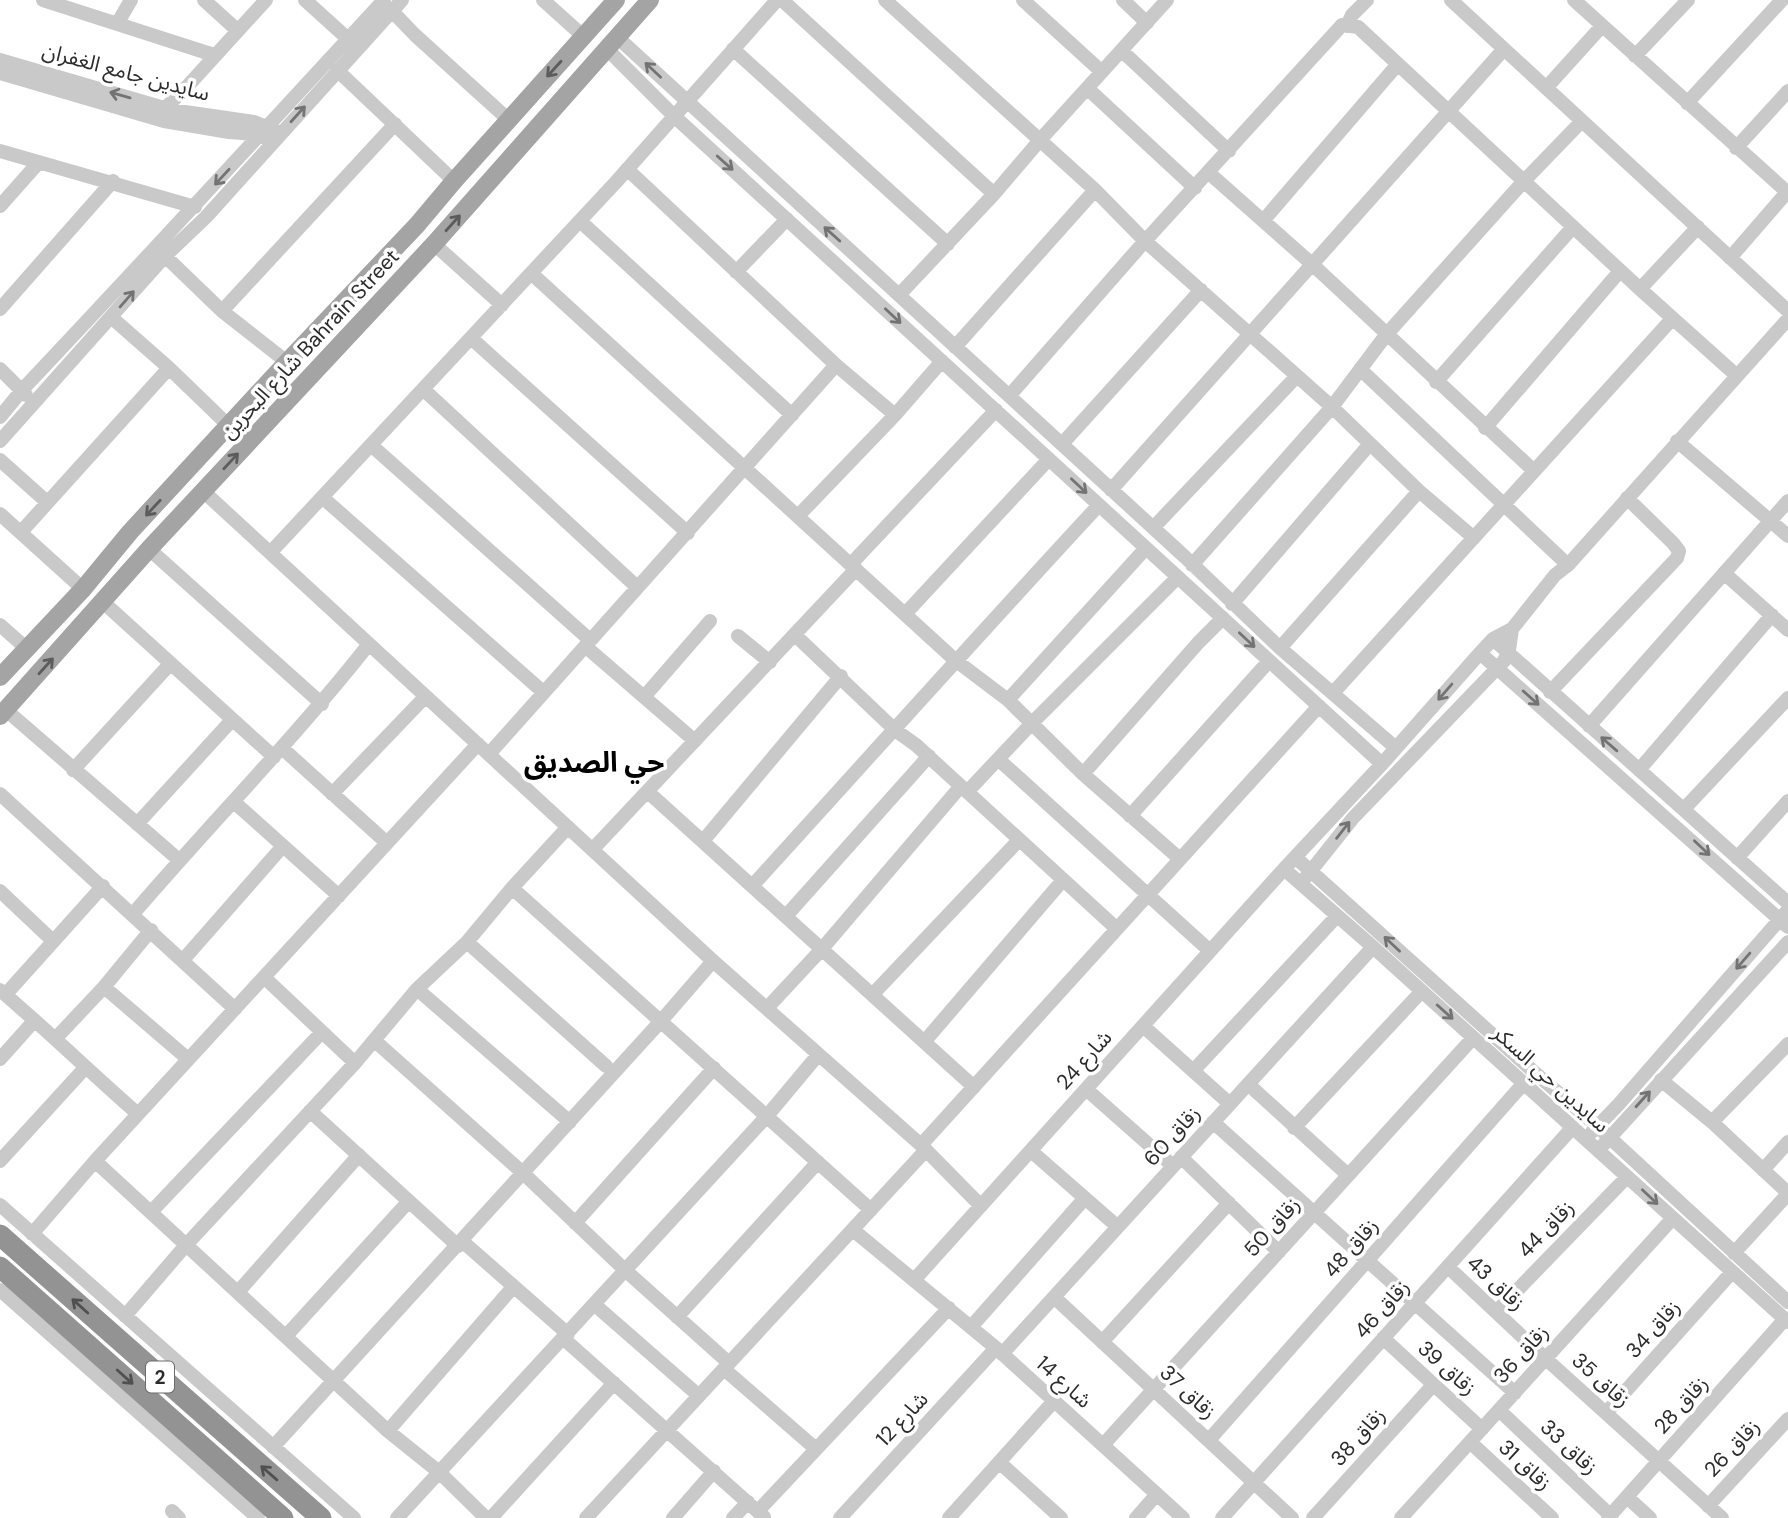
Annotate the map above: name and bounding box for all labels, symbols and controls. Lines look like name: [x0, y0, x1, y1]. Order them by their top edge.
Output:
street label: سايدين جامع الغفران: [39, 36, 213, 109]
one-way arrow: [546, 60, 562, 78]
one-way arrow: [645, 61, 662, 78]
one-way arrow: [110, 87, 132, 100]
one-way arrow: [290, 105, 306, 123]
one-way arrow: [716, 154, 733, 171]
one-way arrow: [214, 168, 231, 185]
one-way arrow: [445, 214, 461, 232]
one-way arrow: [823, 226, 841, 242]
street label: شارع البحرين Bahrain Street: [215, 243, 406, 446]
one-way arrow: [119, 290, 135, 308]
one-way arrow: [884, 308, 902, 324]
one-way arrow: [223, 453, 240, 470]
one-way arrow: [1070, 478, 1087, 495]
one-way arrow: [144, 499, 161, 516]
one-way arrow: [1238, 632, 1256, 648]
one-way arrow: [38, 657, 54, 675]
one-way arrow: [1437, 683, 1453, 701]
one-way arrow: [1522, 689, 1540, 705]
one-way arrow: [1600, 736, 1618, 752]
district label: حي الصديق: [524, 744, 664, 784]
one-way arrow: [1335, 822, 1350, 840]
one-way arrow: [1693, 840, 1710, 857]
one-way arrow: [1384, 935, 1401, 952]
one-way arrow: [1735, 952, 1751, 970]
one-way arrow: [1436, 1004, 1454, 1020]
street label: سايدين حي السكر: [1485, 1018, 1615, 1140]
street label: شارع 24: [1050, 1024, 1119, 1096]
one-way arrow: [1635, 1091, 1652, 1108]
street label: زقاق 60: [1138, 1100, 1206, 1172]
one-way arrow: [1641, 1189, 1659, 1205]
street label: زقاق 50: [1238, 1191, 1306, 1263]
street label: زقاق 44: [1512, 1194, 1580, 1264]
street label: زقاق 48: [1317, 1212, 1385, 1284]
street label: زقاق 43: [1461, 1249, 1531, 1317]
street label: زقاق 46: [1348, 1273, 1416, 1345]
street label: زقاق 34: [1619, 1294, 1687, 1364]
one-way arrow: [72, 1298, 90, 1314]
street label: زقاق 36: [1487, 1319, 1555, 1389]
street label: زقاق 39: [1412, 1334, 1482, 1402]
street label: زقاق 35: [1566, 1346, 1636, 1414]
street label: شارع 14: [1030, 1350, 1098, 1415]
street label: زقاق 37: [1154, 1359, 1222, 1425]
road number: 2: [146, 1362, 174, 1392]
one-way arrow: [116, 1369, 134, 1385]
street label: زقاق 28: [1648, 1370, 1714, 1440]
street label: شارع 12: [870, 1386, 935, 1453]
street label: زقاق 38: [1324, 1402, 1392, 1472]
street label: زقاق 33: [1534, 1413, 1604, 1481]
street label: زقاق 26: [1698, 1413, 1766, 1483]
street label: زقاق 31: [1492, 1433, 1558, 1497]
one-way arrow: [261, 1465, 279, 1481]

